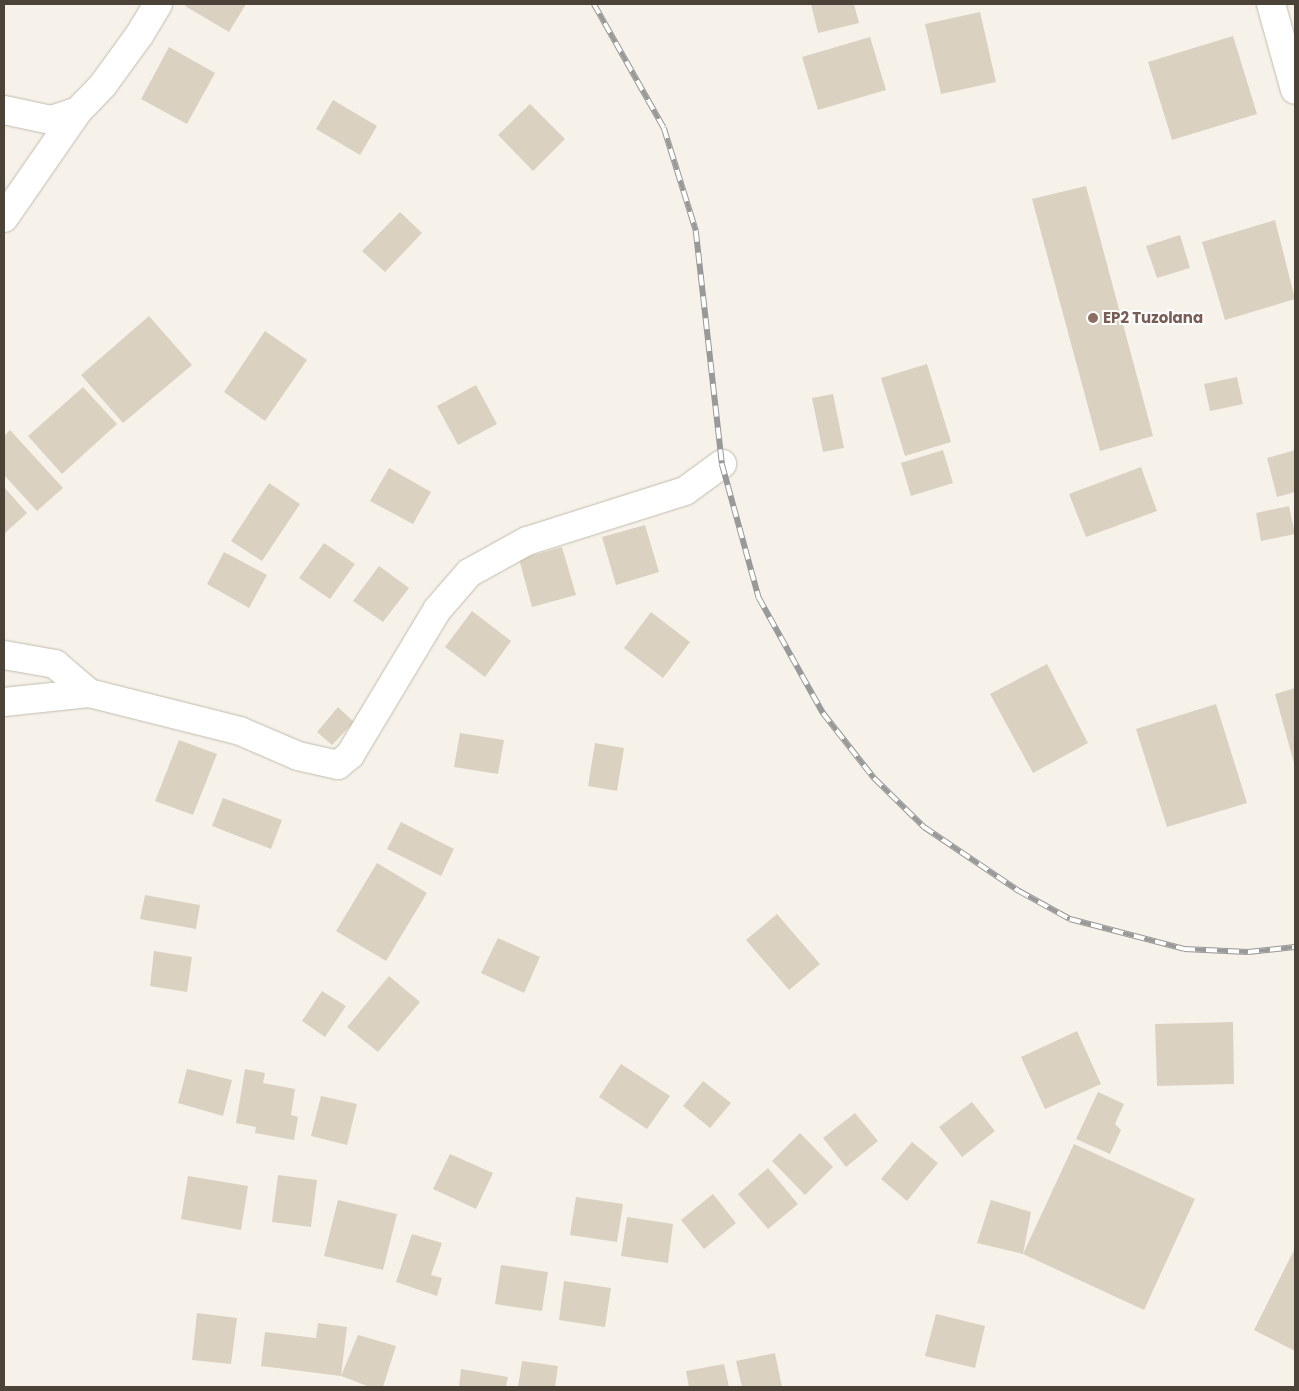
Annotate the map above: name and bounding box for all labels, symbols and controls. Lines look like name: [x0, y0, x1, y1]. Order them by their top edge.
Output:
place label: EP2 Tuzolana: [1103, 309, 1203, 327]
marker: EP2 Tuzolana: [1087, 312, 1099, 324]

